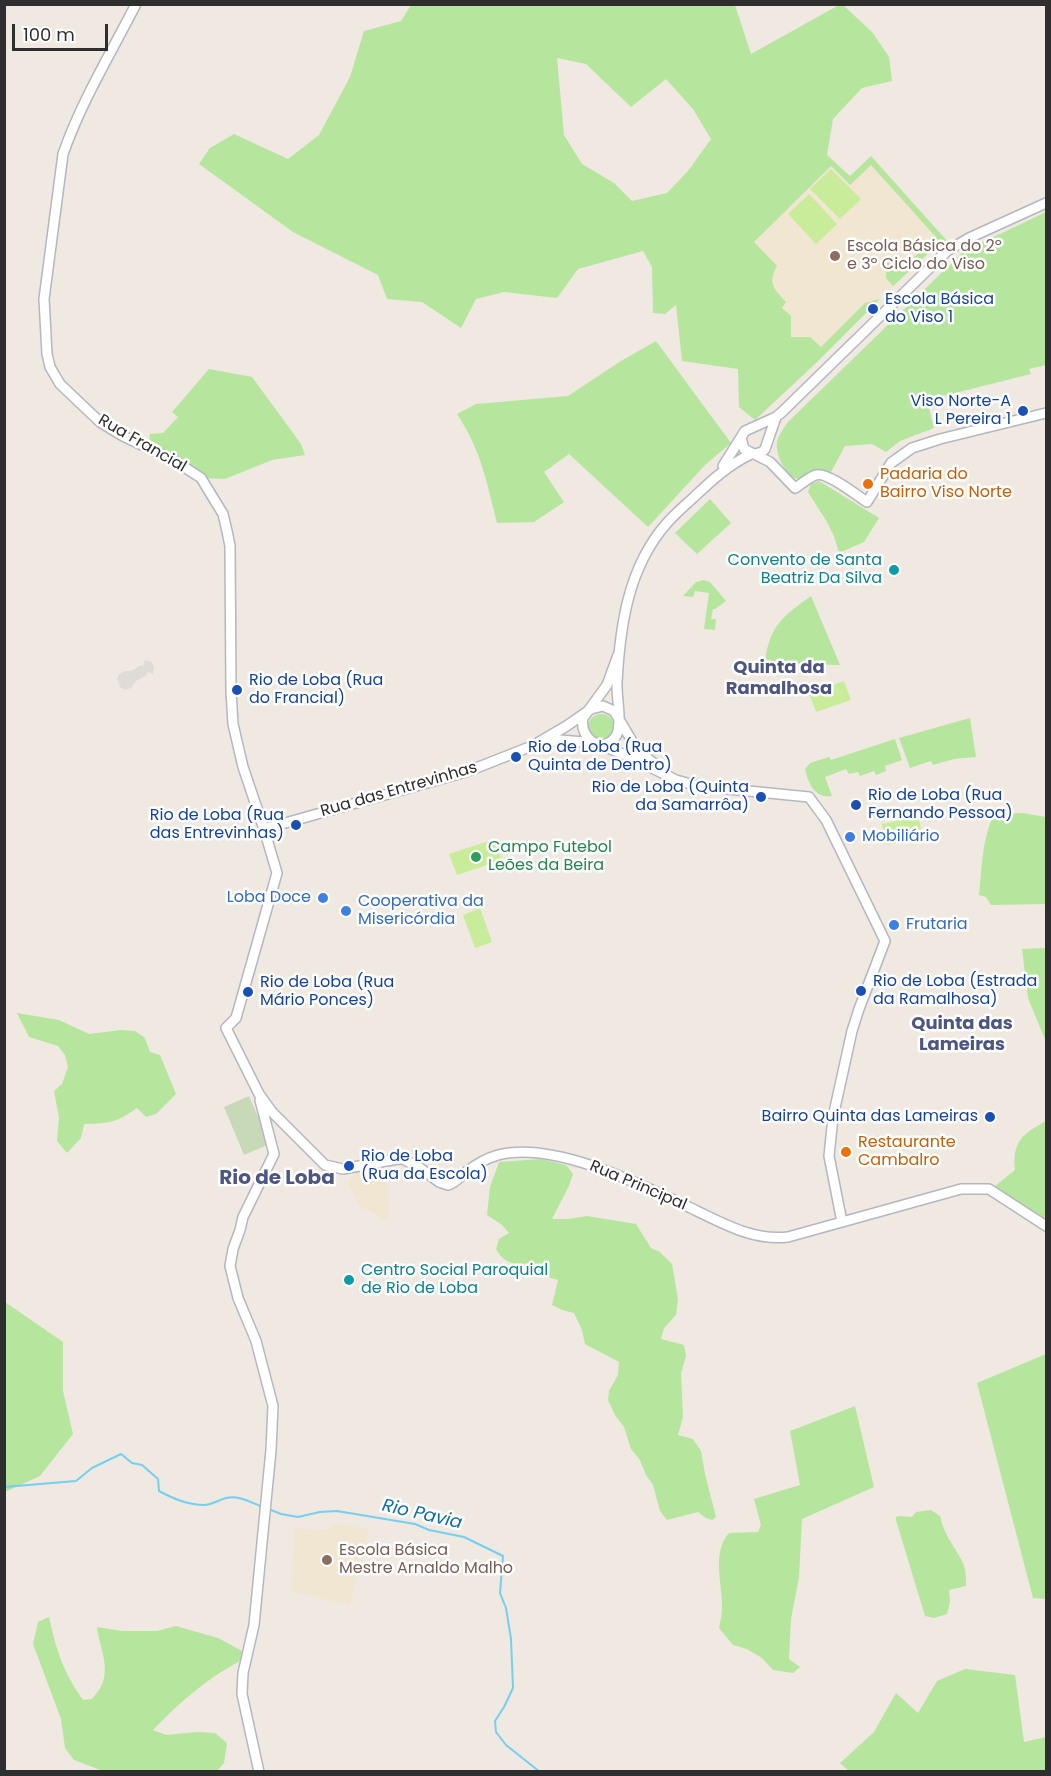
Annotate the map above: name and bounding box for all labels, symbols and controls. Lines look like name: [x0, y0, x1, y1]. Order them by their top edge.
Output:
scale bar: [15, 12, 111, 50]
text: 100 m: [23, 22, 75, 47]
place label: Escola Básica do 2º e 3º Ciclo do Viso: [847, 237, 1002, 275]
marker: Escola Básica do 2º e 3º Ciclo do Viso: [828, 249, 842, 263]
place label: Escola Básica do Viso 1: [885, 290, 994, 328]
marker: Escola Básica do Viso 1: [866, 302, 880, 316]
place label: Viso Norte-A L Pereira 1: [911, 392, 1011, 430]
marker: Viso Norte-A L Pereira 1: [1016, 404, 1030, 418]
street label: Rua Francial: [95, 411, 189, 477]
place label: Padaria do Bairro Viso Norte: [880, 465, 1012, 503]
marker: Padaria do Bairro Viso Norte: [861, 477, 875, 491]
place label: Convento de Santa Beatriz Da Silva: [728, 551, 882, 589]
marker: Convento de Santa Beatriz Da Silva: [887, 563, 901, 577]
district label: Quinta da Ramalhosa: [726, 657, 832, 700]
place label: Rio de Loba (Rua do Francial): [249, 671, 383, 709]
marker: Rio de Loba (Rua do Francial): [230, 683, 244, 697]
place label: Rio de Loba (Rua Quinta de Dentro): [528, 738, 672, 776]
marker: Rio de Loba (Rua Quinta de Dentro): [509, 750, 523, 764]
street label: Rua das Entrevinhas: [318, 758, 480, 822]
place label: Rio de Loba (Quinta da Samarrôa): [592, 778, 749, 816]
place label: Rio de Loba (Rua Fernando Pessoa): [868, 786, 1013, 824]
marker: Rio de Loba (Quinta da Samarrôa): [754, 790, 768, 804]
marker: Rio de Loba (Rua Fernando Pessoa): [849, 798, 863, 812]
place label: Rio de Loba (Rua das Entrevinhas): [150, 806, 284, 844]
marker: Rio de Loba (Rua das Entrevinhas): [289, 818, 303, 832]
place label: Mobiliário: [862, 827, 940, 847]
marker: Mobiliário: [843, 830, 857, 844]
place label: Campo Futebol Leões da Beira: [488, 838, 612, 876]
marker: Campo Futebol Leões da Beira: [469, 850, 483, 864]
place label: Loba Doce: [227, 888, 311, 908]
marker: Loba Doce: [316, 891, 330, 905]
place label: Cooperativa da Misericórdia: [358, 892, 484, 930]
marker: Cooperativa da Misericórdia: [339, 904, 353, 918]
place label: Frutaria: [906, 915, 968, 935]
marker: Frutaria: [887, 918, 901, 932]
place label: Rio de Loba (Estrada da Ramalhosa): [873, 972, 1037, 1010]
place label: Rio de Loba (Rua Mário Ponces): [260, 973, 394, 1011]
marker: Rio de Loba (Estrada da Ramalhosa): [854, 984, 868, 998]
marker: Rio de Loba (Rua Mário Ponces): [241, 985, 255, 999]
district label: Quinta das Lameiras: [911, 1013, 1013, 1056]
place label: Bairro Quinta das Lameiras: [762, 1107, 978, 1127]
marker: Bairro Quinta das Lameiras: [983, 1110, 997, 1124]
place label: Restaurante Cambalro: [858, 1133, 956, 1171]
marker: Restaurante Cambalro: [839, 1145, 853, 1159]
place label: Rio de Loba (Rua da Escola): [361, 1147, 488, 1185]
street label: Rua Principal: [587, 1157, 689, 1215]
marker: Rio de Loba (Rua da Escola): [342, 1159, 356, 1173]
district label: Rio de Loba: [219, 1167, 335, 1191]
place label: Centro Social Paroquial de Rio de Loba: [361, 1261, 548, 1299]
marker: Centro Social Paroquial de Rio de Loba: [342, 1273, 356, 1287]
water label: Rio Pavia: [380, 1495, 464, 1535]
place label: Escola Básica Mestre Arnaldo Malho: [339, 1541, 513, 1579]
marker: Escola Básica Mestre Arnaldo Malho: [320, 1553, 334, 1567]

